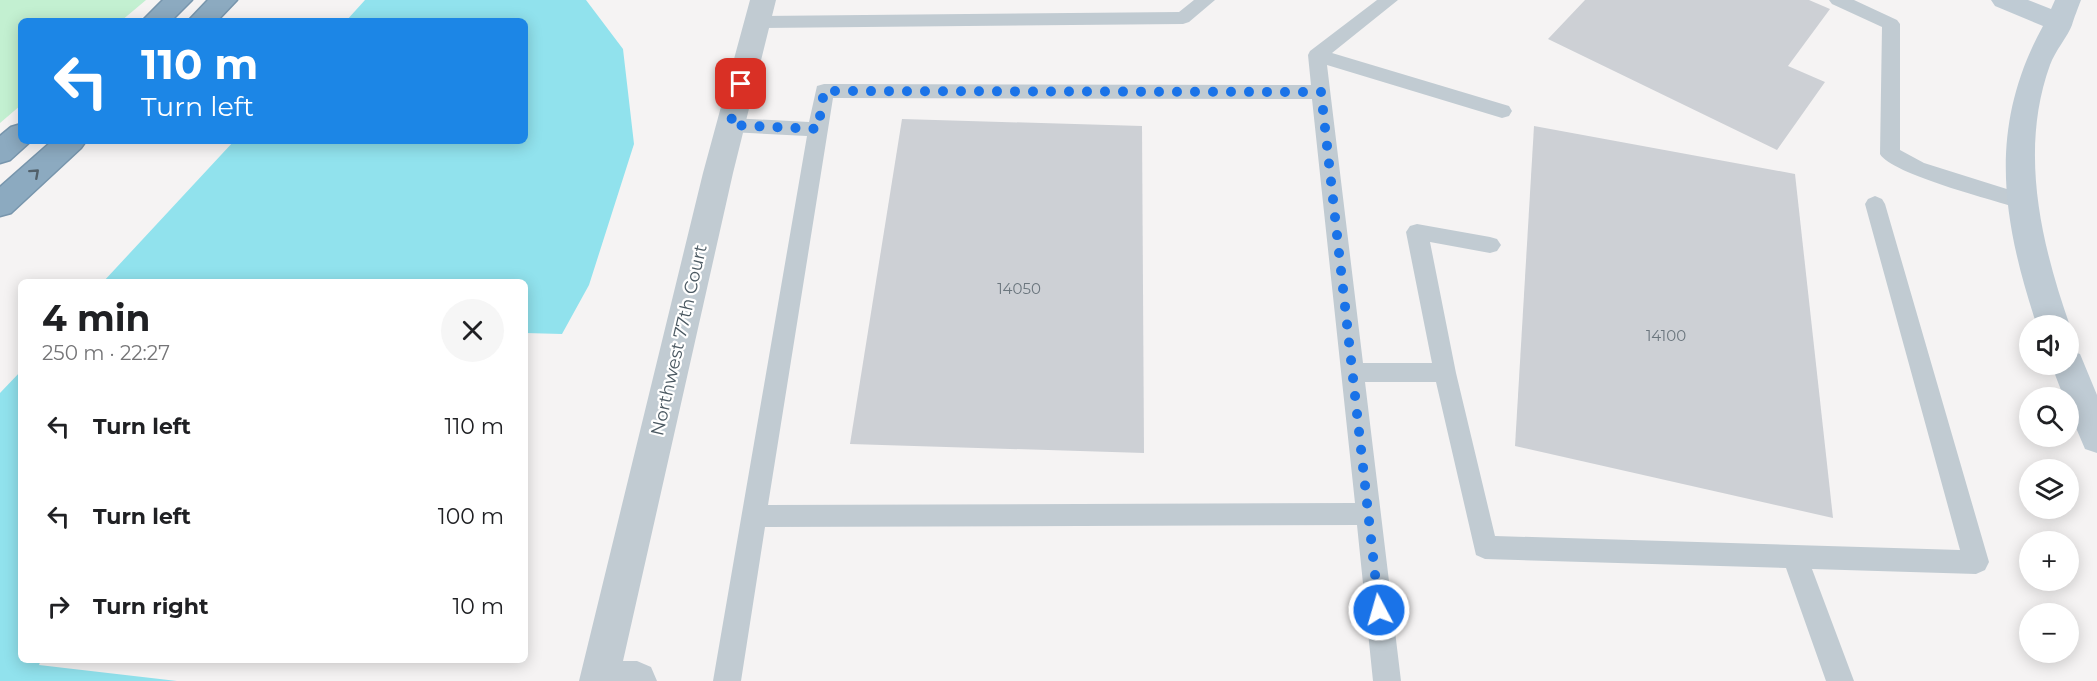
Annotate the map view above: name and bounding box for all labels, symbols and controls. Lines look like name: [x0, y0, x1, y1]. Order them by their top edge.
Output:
text: 110 m: [141, 38, 258, 90]
icon: left: [42, 42, 120, 120]
pin: [715, 58, 766, 109]
icon: arrive: [724, 67, 757, 100]
text: Turn left: [141, 90, 254, 123]
one-way arrow: [29, 169, 39, 180]
street label: Northwest 77th Court: [646, 242, 712, 438]
house number: 14050: [997, 279, 1041, 298]
text: 4 min: [42, 296, 150, 340]
button: close: [441, 299, 504, 362]
map controls: [2019, 315, 2079, 663]
button: sound: [2019, 315, 2079, 375]
house number: 14100: [1646, 326, 1686, 345]
text: 250 m · 22:27: [42, 341, 170, 365]
button: search: [2019, 387, 2079, 447]
icon: left: [42, 410, 75, 443]
text: Turn left: [93, 413, 191, 440]
text: 110 m: [444, 413, 504, 440]
button: layers: [2019, 459, 2079, 519]
icon: left: [42, 500, 75, 533]
text: Turn left: [93, 503, 191, 530]
text: 100 m: [438, 503, 504, 530]
button: +: [2019, 531, 2079, 591]
position arrow: [1347, 578, 1411, 642]
icon: right: [42, 590, 75, 623]
text: Turn right: [93, 593, 208, 620]
text: 10 m: [452, 593, 504, 620]
button: −: [2019, 603, 2079, 663]

